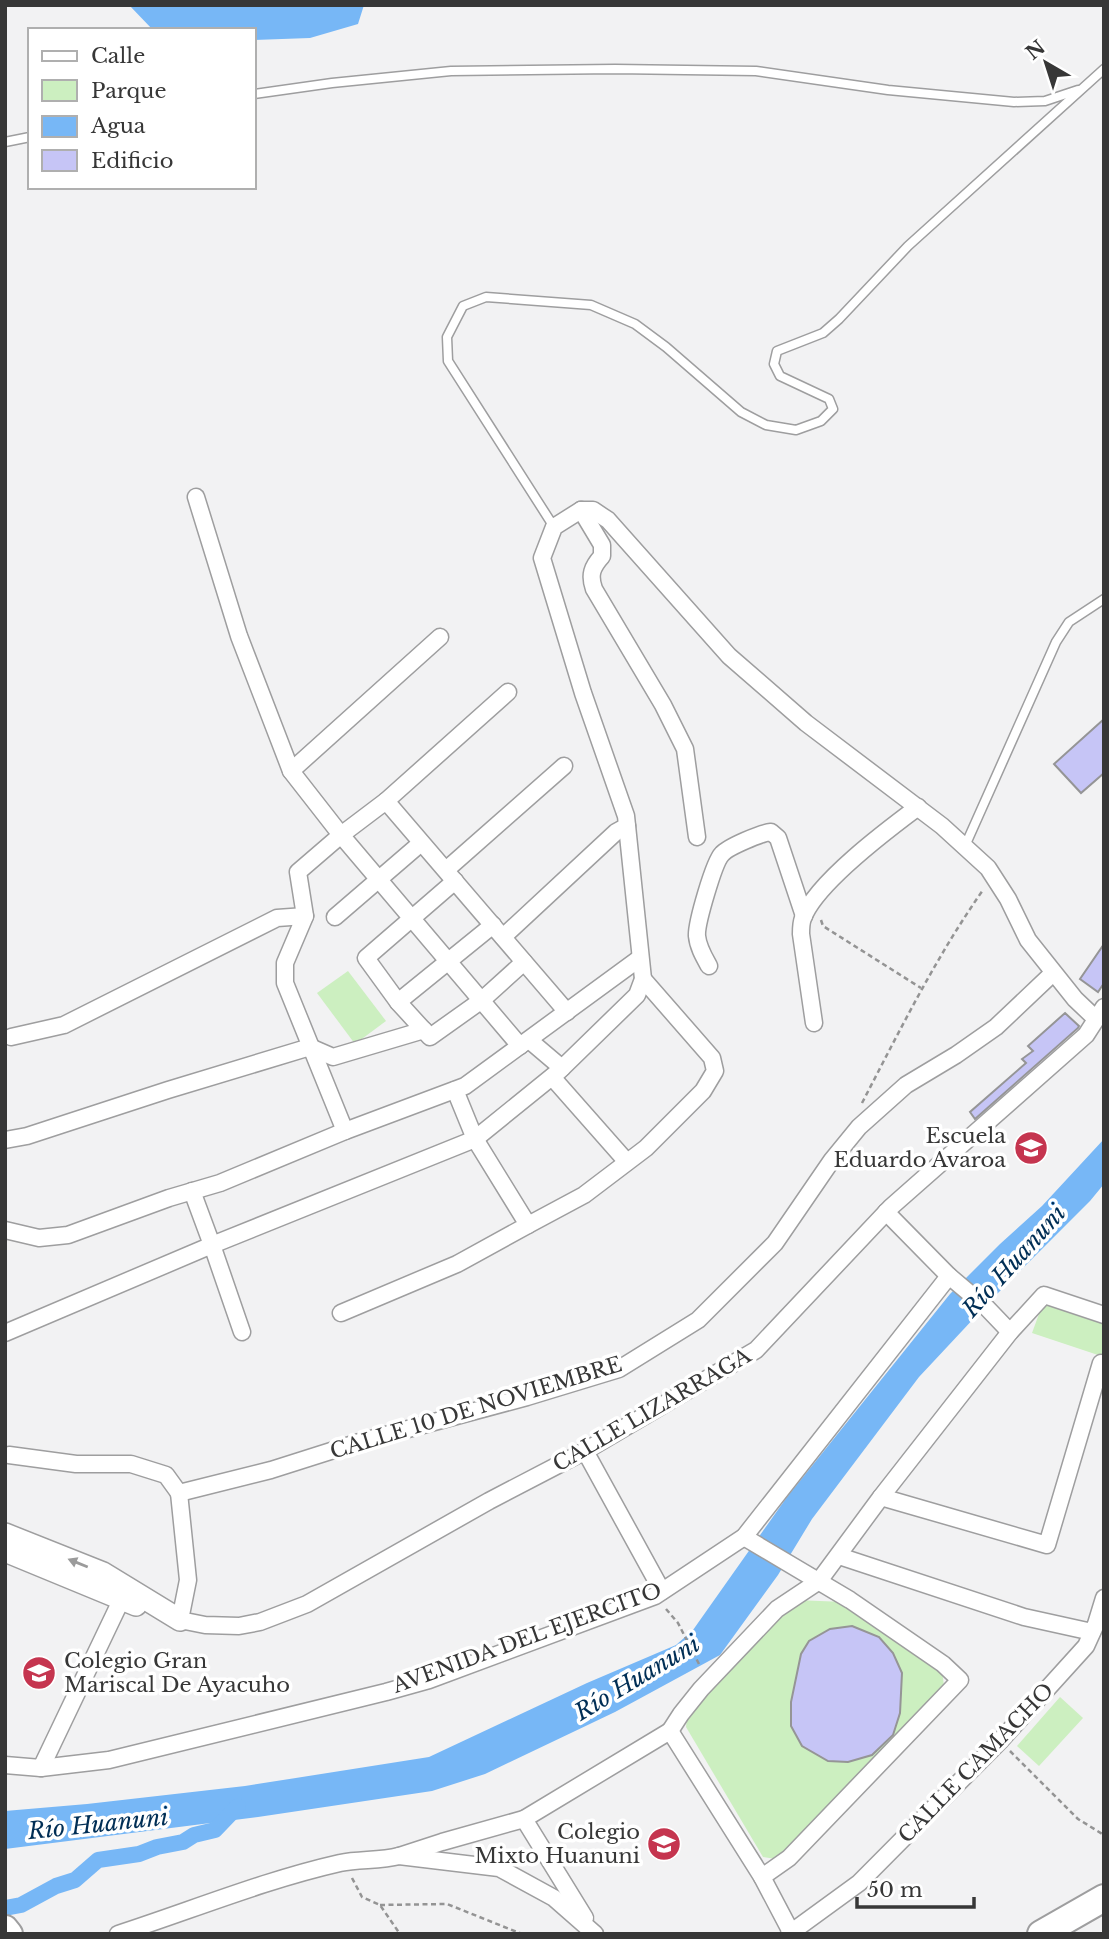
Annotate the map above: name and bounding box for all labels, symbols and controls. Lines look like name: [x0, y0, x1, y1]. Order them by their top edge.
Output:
legend: [28, 28, 256, 189]
north arrow: [1011, 28, 1081, 98]
text: N: [1021, 36, 1050, 65]
text: Calle: [91, 43, 145, 69]
text: Parque: [91, 78, 166, 104]
text: Agua: [90, 113, 146, 139]
text: Edificio: [91, 148, 173, 174]
place label: Escuela Eduardo Avaroa: [834, 1123, 1006, 1173]
school or university icon: Escuela Eduardo Avaroa: [1012, 1129, 1050, 1167]
water label: Río Huanuni: [956, 1199, 1072, 1323]
street label: CALLE LIZARRAGA: [548, 1342, 756, 1477]
street label: CALLE 10 DE NOVIEMBRE: [327, 1351, 625, 1465]
one-way arrow: [67, 1557, 88, 1568]
street label: AVENIDA DEL EJERCITO: [388, 1577, 665, 1699]
water label: Río Huanuni: [569, 1630, 705, 1727]
place label: Colegio Gran Mariscal De Ayacuho: [64, 1648, 290, 1698]
school or university icon: Colegio Gran Mariscal De Ayacuho: [20, 1654, 58, 1692]
street label: CALLE CAMACHO: [893, 1678, 1059, 1848]
water label: Río Huanuni: [25, 1803, 170, 1845]
place label: Colegio Mixto Huanuni: [475, 1819, 640, 1869]
school or university icon: Colegio Mixto Huanuni: [645, 1825, 683, 1863]
scale bar: [857, 1866, 974, 1910]
text: 50 m: [867, 1877, 923, 1903]

